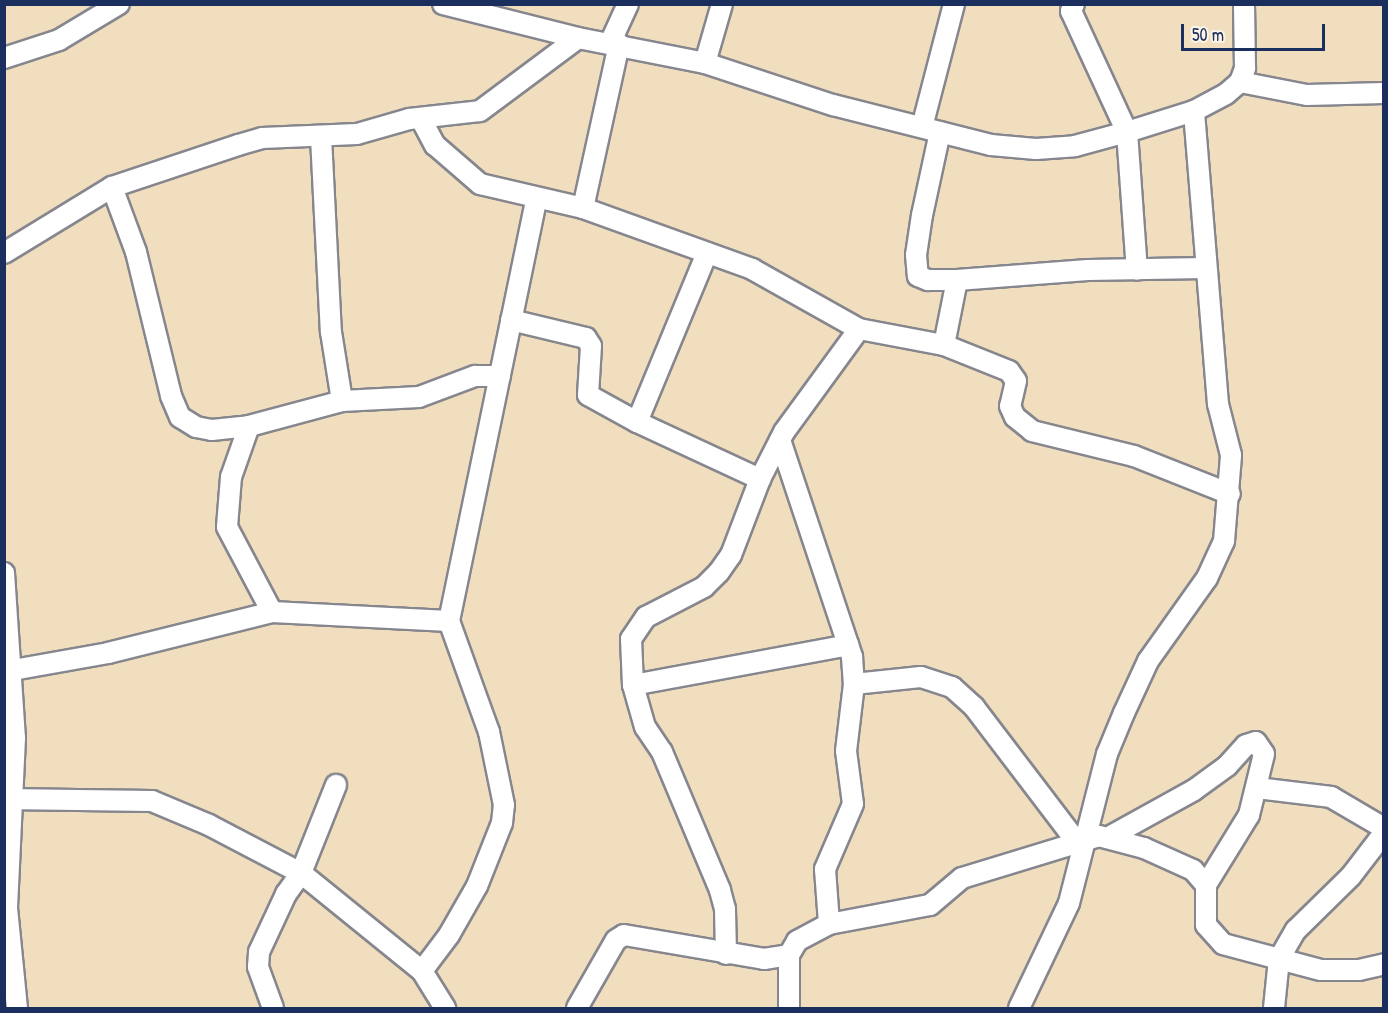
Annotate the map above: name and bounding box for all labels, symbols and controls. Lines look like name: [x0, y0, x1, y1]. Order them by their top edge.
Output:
scale bar: [1184, 12, 1328, 50]
text: 50 m: [1192, 22, 1224, 47]

